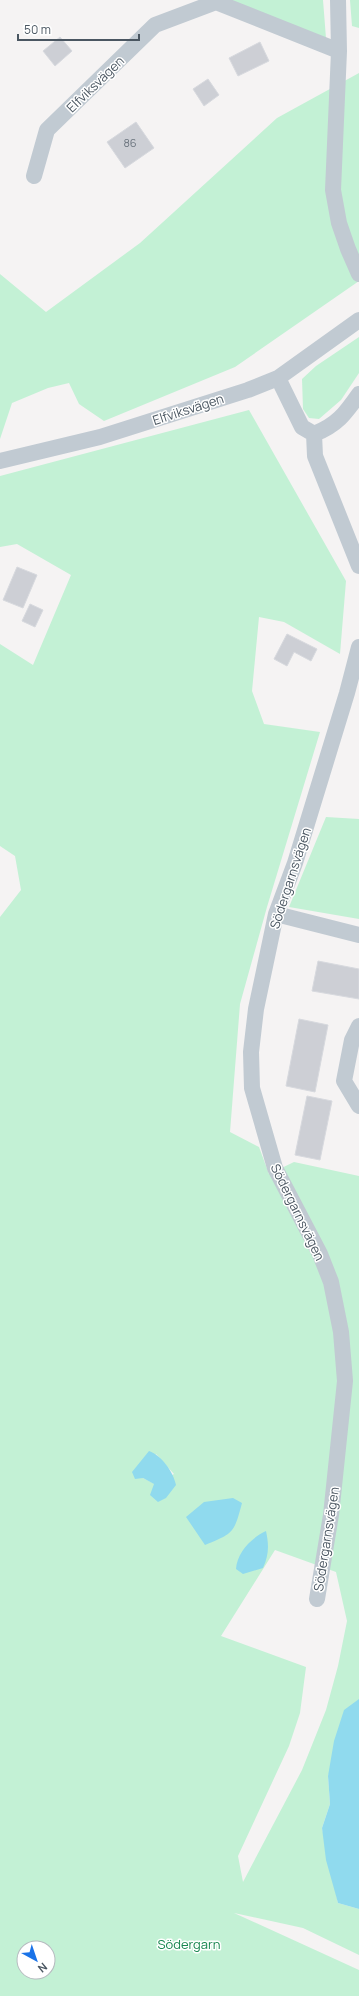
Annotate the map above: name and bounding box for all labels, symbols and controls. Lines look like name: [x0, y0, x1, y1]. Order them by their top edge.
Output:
scale bar: [18, 16, 139, 42]
text: 50 m: [24, 21, 51, 38]
street label: Elfviksvägen: [62, 52, 128, 116]
house number: 86: [123, 135, 137, 150]
street label: Elfviksvägen: [150, 389, 226, 429]
street label: Södergarnsvägen: [265, 825, 315, 931]
street label: Södergarnsvägen: [267, 1161, 329, 1263]
street label: Södergarnsvägen: [309, 1485, 343, 1593]
park label: Södergarn: [158, 1935, 220, 1953]
north arrow: [16, 1940, 56, 1980]
text: N: [35, 1960, 51, 1976]

